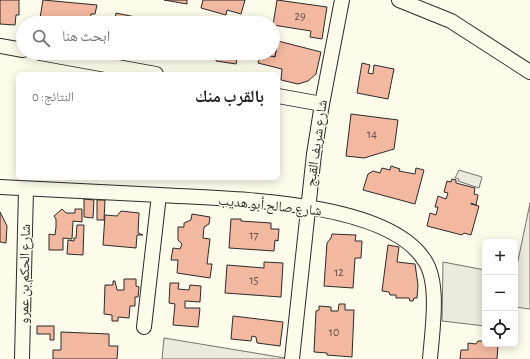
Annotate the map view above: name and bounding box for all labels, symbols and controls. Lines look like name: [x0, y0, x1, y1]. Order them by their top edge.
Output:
house number: 29: [294, 10, 306, 22]
search box: [16, 16, 280, 60]
icon: search: [30, 27, 52, 49]
text: ابحث هنا: [62, 29, 110, 44]
text: بالقرب منك: [195, 88, 264, 105]
text: النتائج: 0: [32, 91, 74, 104]
street label: شارع شريف القبج: [304, 99, 332, 188]
house number: 14: [367, 128, 377, 140]
street label: شارع صالح أبو هديب: [217, 192, 323, 220]
street label: شارع الحكم بن عمرو: [17, 224, 35, 324]
house number: 17: [249, 229, 259, 241]
map controls: [482, 239, 518, 347]
button: +: [482, 239, 518, 275]
house number: 12: [334, 266, 344, 278]
house number: 15: [249, 274, 259, 286]
button: −: [482, 275, 518, 311]
button: locate: [482, 311, 518, 347]
house number: 10: [329, 326, 339, 338]

